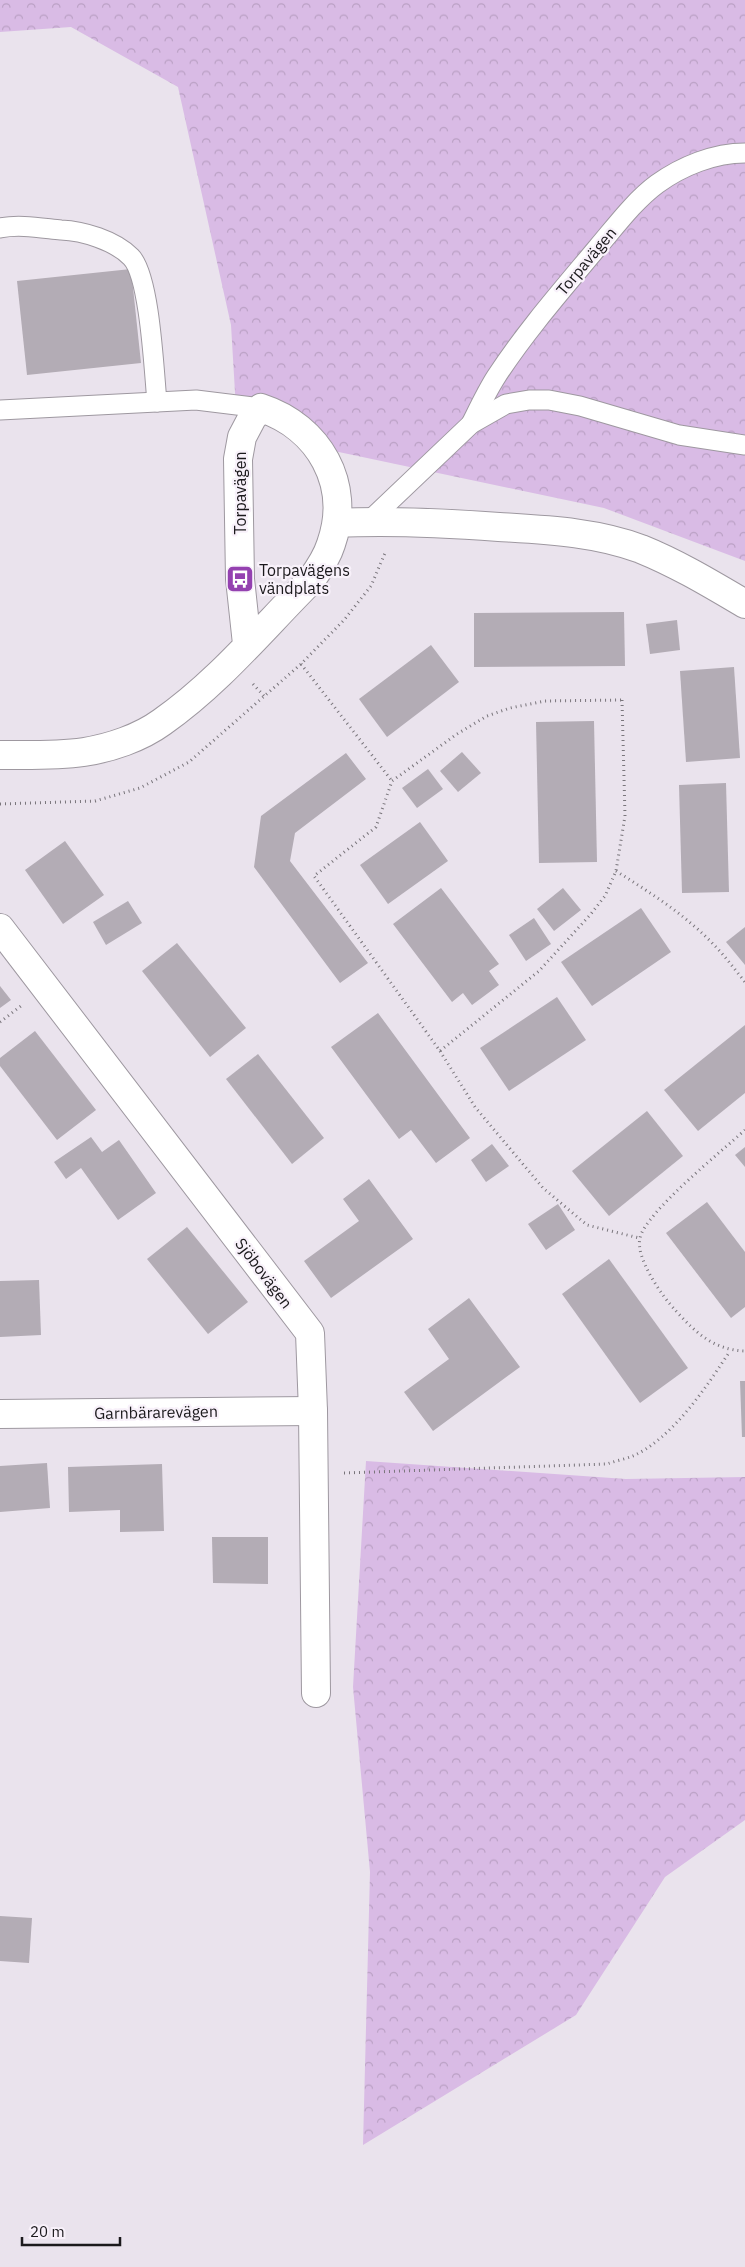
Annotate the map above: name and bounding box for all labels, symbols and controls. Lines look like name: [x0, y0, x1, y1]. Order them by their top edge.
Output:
street label: Torpavägen: [552, 223, 620, 299]
street label: Torpavägen: [230, 451, 250, 535]
place label: Torpavägens vändplats: [259, 560, 350, 598]
bus stop icon: Torpavägens vändplats: [225, 564, 255, 594]
street label: Sjöbovägen: [231, 1234, 297, 1312]
street label: Garnbärarevägen: [94, 1401, 218, 1423]
scale bar: [22, 2214, 120, 2246]
text: 20 m: [30, 2222, 65, 2241]

